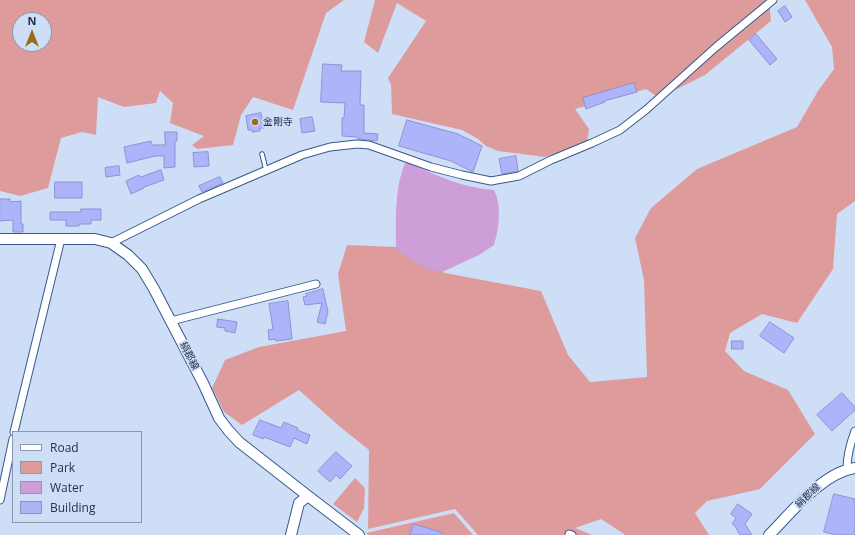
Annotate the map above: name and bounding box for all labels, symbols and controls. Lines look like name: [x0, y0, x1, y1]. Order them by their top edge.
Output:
north arrow: [12, 12, 52, 52]
text: N: [28, 13, 36, 28]
place label: 金剛寺: [263, 116, 293, 128]
marker: 金剛寺: [250, 117, 260, 127]
street label: 絹郡線: [177, 340, 201, 372]
legend: [12, 431, 142, 523]
text: Road: [50, 439, 79, 456]
text: Park: [50, 459, 75, 476]
text: Water: [50, 479, 84, 496]
street label: 絹郡線: [793, 481, 823, 511]
text: Building: [50, 499, 95, 516]

